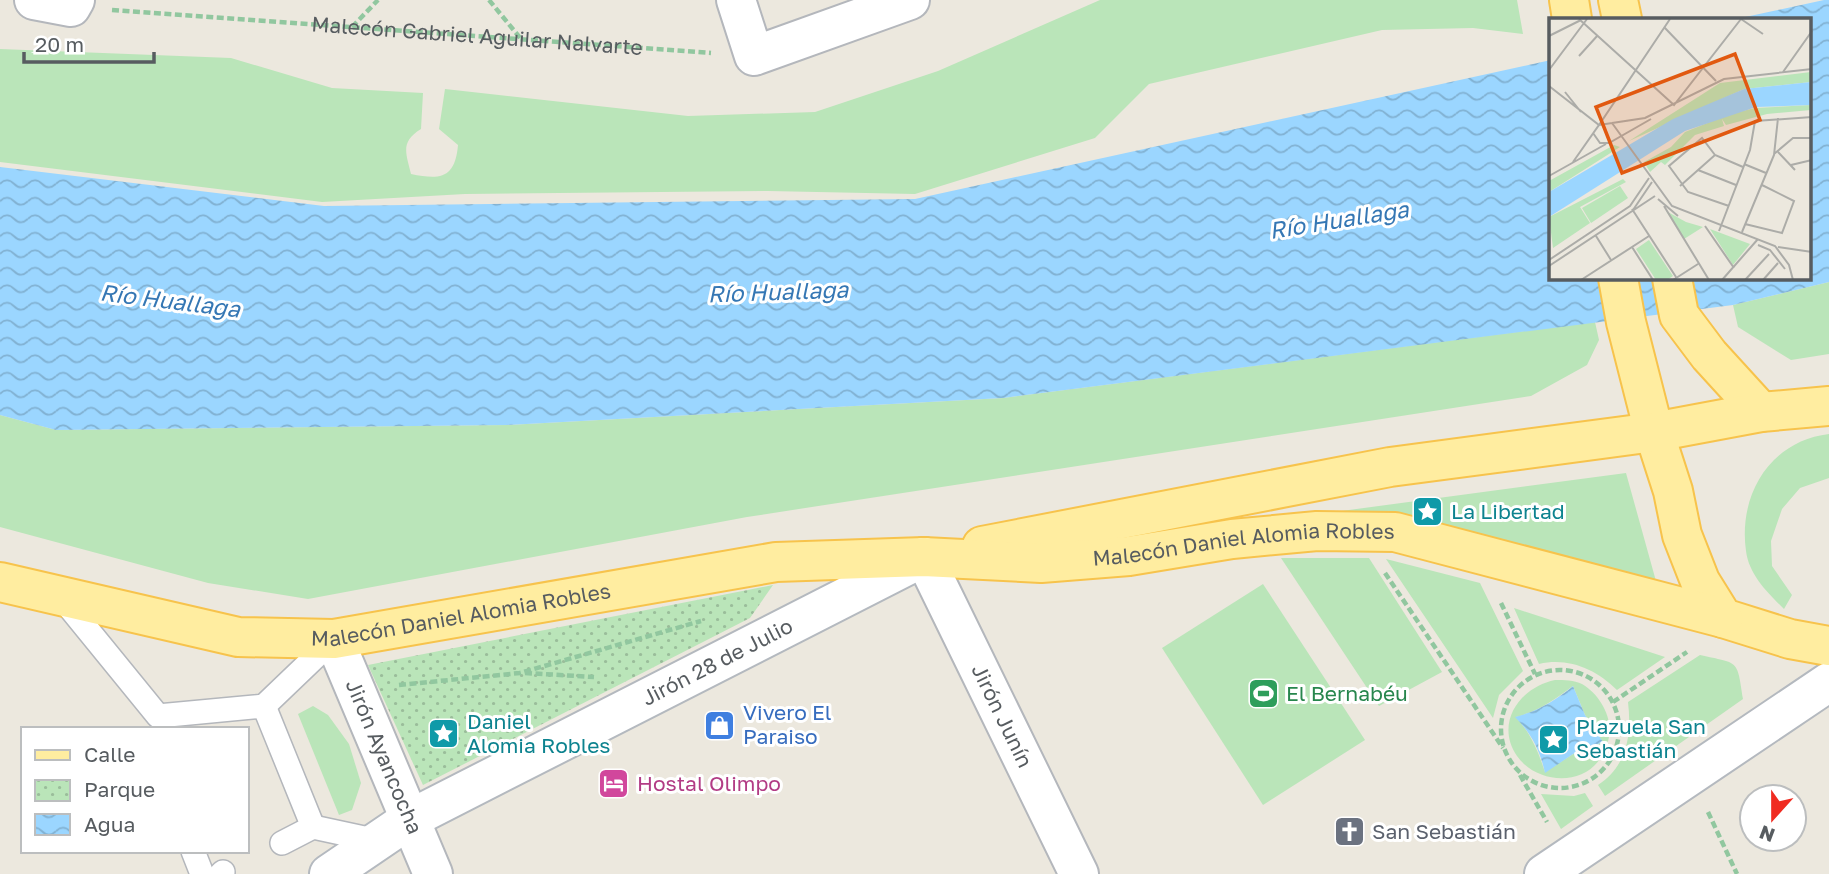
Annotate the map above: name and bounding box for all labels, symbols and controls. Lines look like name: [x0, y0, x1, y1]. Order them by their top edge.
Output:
street label: Malecón Gabriel Aguilar Nalvarte: [311, 10, 644, 60]
inset map: [1549, 18, 1812, 280]
scale bar: [24, 21, 154, 65]
text: 20 m: [35, 31, 84, 57]
water label: Río Huallaga: [1267, 194, 1411, 244]
water label: Río Huallaga: [707, 275, 850, 307]
water label: Río Huallaga: [99, 278, 243, 323]
place icon: La Libertad: [1411, 495, 1445, 529]
place label: La Libertad: [1451, 498, 1565, 524]
street label: Malecón Daniel Alomia Robles: [1092, 517, 1395, 571]
street label: Malecón Daniel Alomia Robles: [311, 577, 612, 652]
street label: Jirón 28 de Julio: [637, 612, 797, 711]
street label: Jirón Junín: [966, 660, 1039, 772]
street label: Jirón Ayancocha: [341, 675, 429, 838]
sports icon: El Bernabéu: [1246, 677, 1280, 711]
place label: El Bernabéu: [1286, 680, 1408, 706]
place label: Vivero El Paraiso: [743, 699, 832, 749]
place label: Daniel Alomia Robles: [467, 708, 611, 758]
shop icon: Vivero El Paraiso: [703, 708, 737, 742]
place label: Plazuela San Sebastián: [1576, 713, 1706, 763]
place icon: Daniel Alomia Robles: [427, 717, 461, 751]
place icon: Plazuela San Sebastián: [1536, 722, 1570, 756]
legend: [21, 727, 248, 853]
text: Calle: [84, 741, 136, 767]
hotel icon: Hostal Olimpo: [597, 767, 631, 801]
place label: Hostal Olimpo: [637, 770, 781, 796]
text: Parque: [84, 776, 155, 802]
north arrow: [1738, 783, 1808, 853]
text: Agua: [84, 811, 135, 837]
church icon: San Sebastián: [1332, 815, 1366, 849]
place label: San Sebastián: [1372, 818, 1516, 844]
text: N: [1756, 821, 1778, 848]

